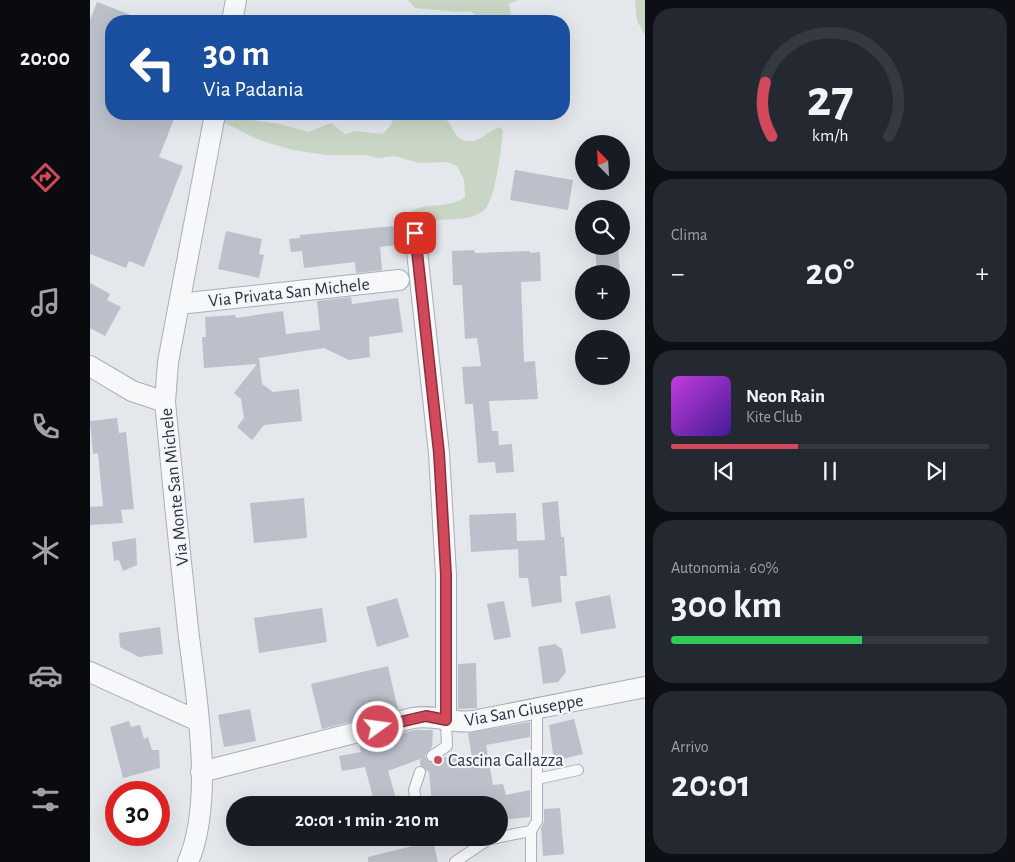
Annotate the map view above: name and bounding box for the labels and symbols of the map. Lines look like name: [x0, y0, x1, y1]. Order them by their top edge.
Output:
north arrow: [575, 135, 630, 190]
pin: [394, 212, 436, 254]
street label: Via Privata San Michele: [208, 276, 371, 310]
street label: Via Monte San Michele: [158, 407, 192, 567]
street label: Via San Giuseppe: [463, 692, 585, 730]
position arrow: [351, 700, 403, 752]
place label: Cascina Gallazza: [448, 752, 564, 770]
marker: Cascina Gallazza: [432, 754, 444, 766]
speed limit sign: 30: [105, 781, 170, 846]

